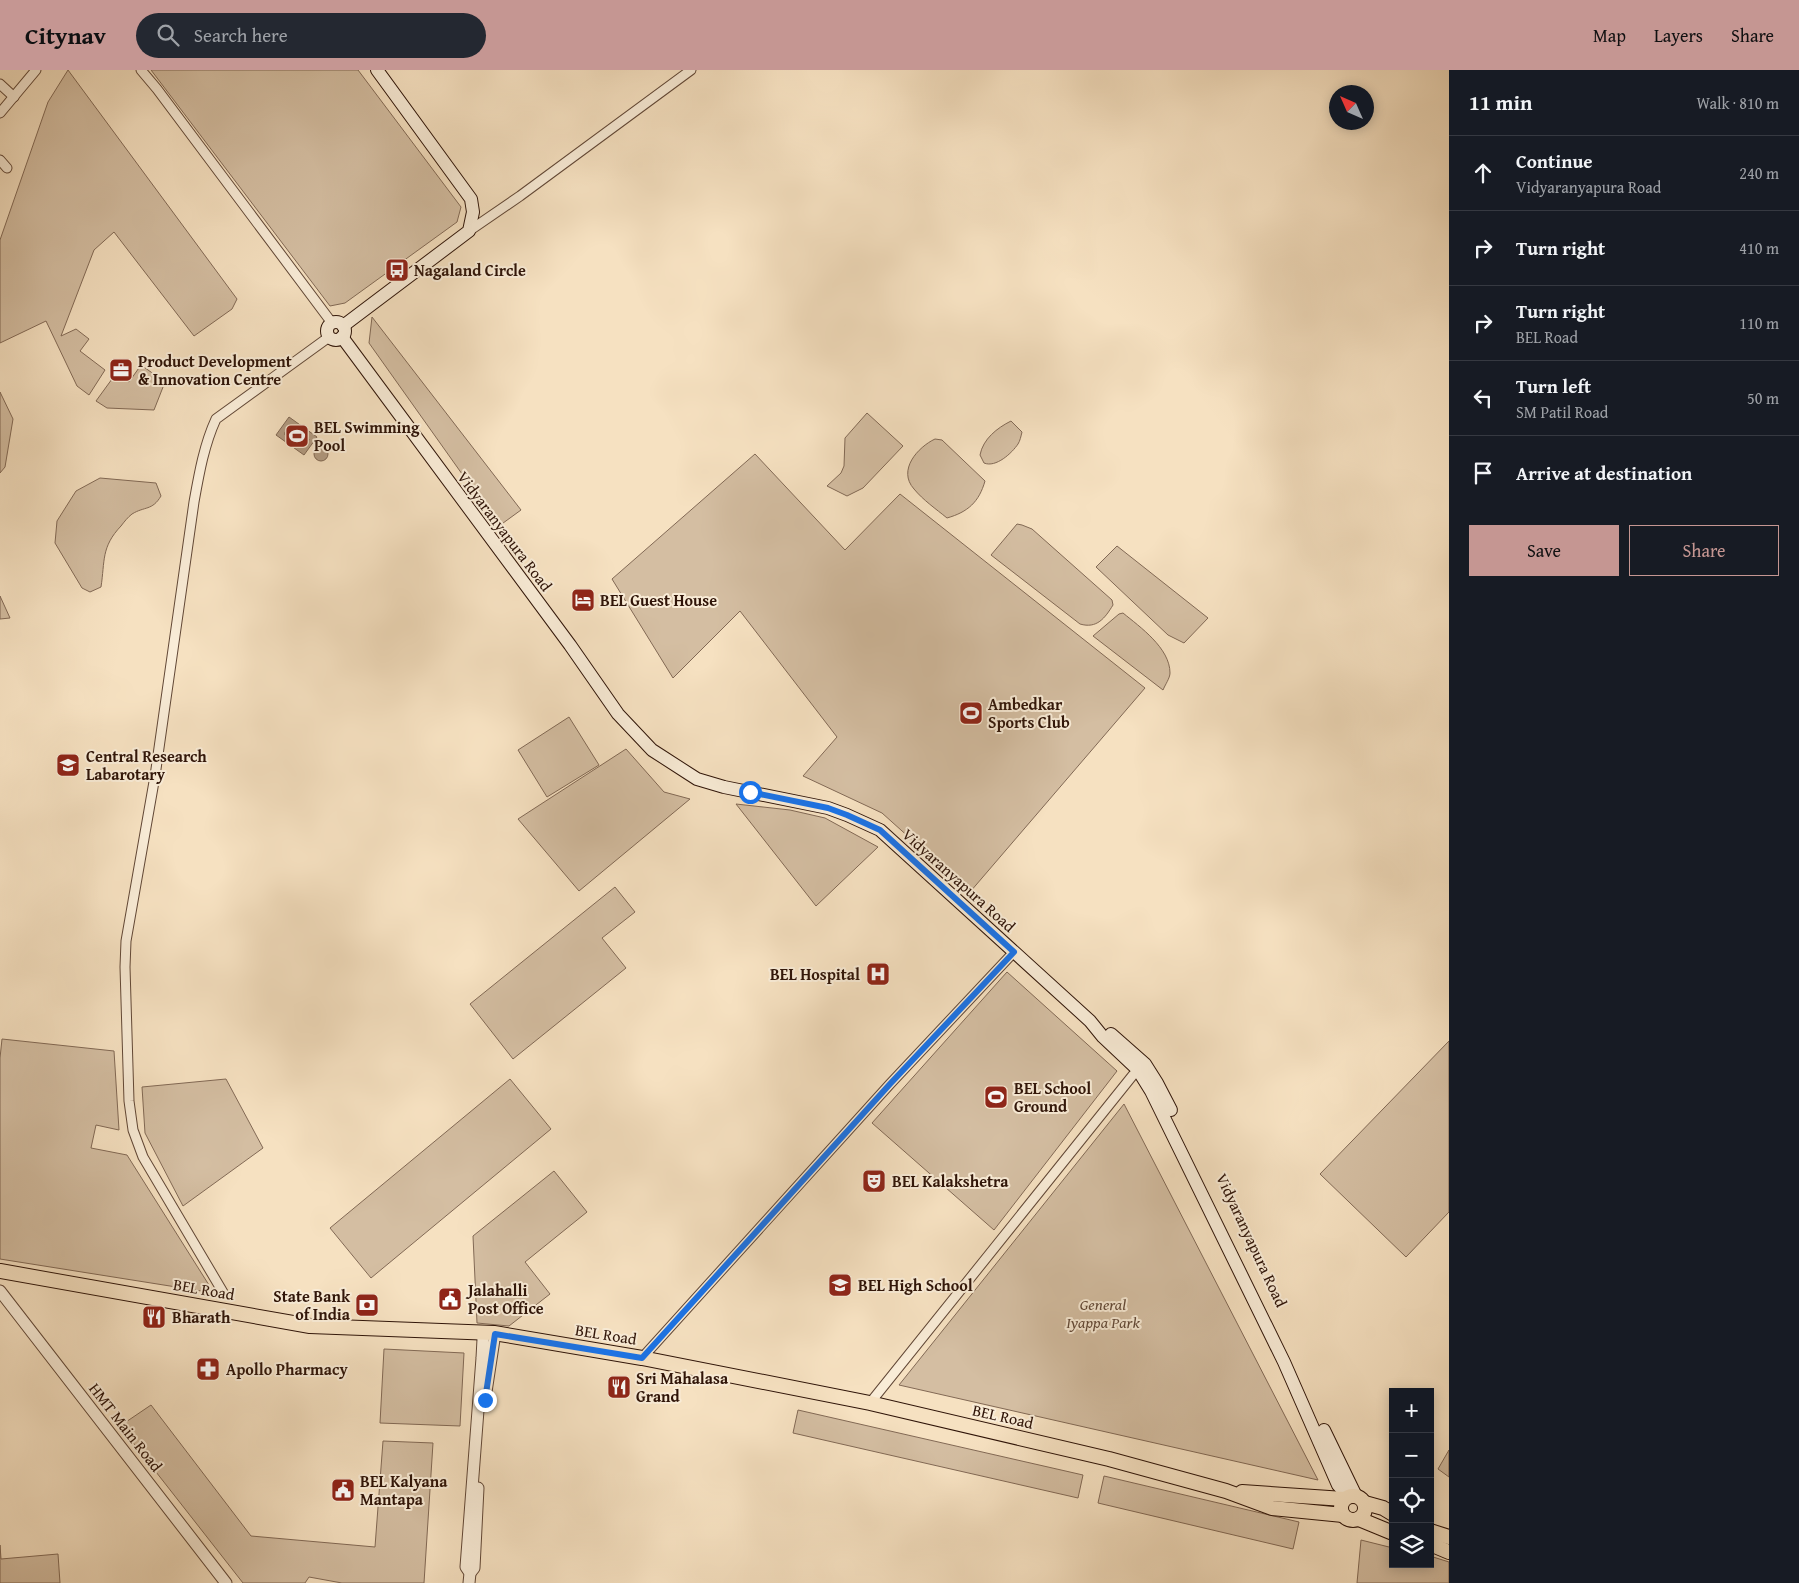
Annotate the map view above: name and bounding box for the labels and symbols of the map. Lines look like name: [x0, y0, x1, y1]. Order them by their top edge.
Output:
north arrow: [1329, 85, 1374, 130]
bus stop icon: Nagaland Circle: [384, 257, 410, 283]
place label: Nagaland Circle: [414, 258, 526, 282]
place label: Product Development & Innovation Centre: [138, 349, 292, 391]
office icon: Product Development & Innovation Centre: [108, 357, 134, 383]
place label: BEL Swimming Pool: [314, 415, 420, 457]
sports icon: BEL Swimming Pool: [284, 423, 310, 449]
street label: Vidyaranyapura Road: [452, 466, 559, 597]
hotel icon: BEL Guest House: [570, 587, 596, 613]
place label: BEL Guest House: [600, 588, 717, 612]
place label: Ambedkar Sports Club: [988, 692, 1070, 734]
sports icon: Ambedkar Sports Club: [958, 700, 984, 726]
place label: Central Research Labarotary: [86, 744, 207, 786]
school or university icon: Central Research Labarotary: [55, 752, 81, 778]
route start: [739, 781, 762, 804]
street label: Vidyaranyapura Road: [897, 822, 1021, 938]
hospital icon: BEL Hospital: [865, 961, 891, 987]
place label: BEL Hospital: [770, 962, 860, 986]
place label: BEL School Ground: [1014, 1076, 1091, 1118]
sports icon: BEL School Ground: [983, 1084, 1009, 1110]
theatre icon: BEL Kalakshetra: [861, 1168, 887, 1194]
place label: BEL Kalakshetra: [892, 1169, 1009, 1193]
street label: Vidyaranyapura Road: [1210, 1169, 1294, 1311]
street label: BEL Road: [171, 1272, 237, 1306]
school or university icon: BEL High School: [827, 1272, 853, 1298]
place label: BEL High School: [858, 1273, 973, 1297]
place label: Jalahalli Post Office: [465, 1278, 544, 1320]
place label: State Bank of India: [273, 1284, 351, 1326]
public building icon: Jalahalli Post Office: [437, 1286, 463, 1312]
bank icon: State Bank of India: [354, 1292, 380, 1318]
park label: General Iyappa Park: [1066, 1292, 1141, 1334]
restaurant icon: Bharath: [141, 1304, 167, 1330]
place label: Bharath: [172, 1305, 231, 1329]
street label: BEL Road: [574, 1317, 639, 1351]
pharmacy icon: Apollo Pharmacy: [195, 1356, 221, 1382]
place label: Apollo Pharmacy: [226, 1357, 348, 1381]
place label: Sri Mahalasa Grand: [636, 1366, 729, 1408]
restaurant icon: Sri Mahalasa Grand: [606, 1374, 632, 1400]
street label: HMT Main Road: [83, 1377, 169, 1477]
route end: [474, 1389, 497, 1412]
street label: BEL Road: [970, 1397, 1036, 1435]
place label: BEL Kalyana Mantapa: [360, 1469, 448, 1511]
public building icon: BEL Kalyana Mantapa: [330, 1477, 356, 1503]

